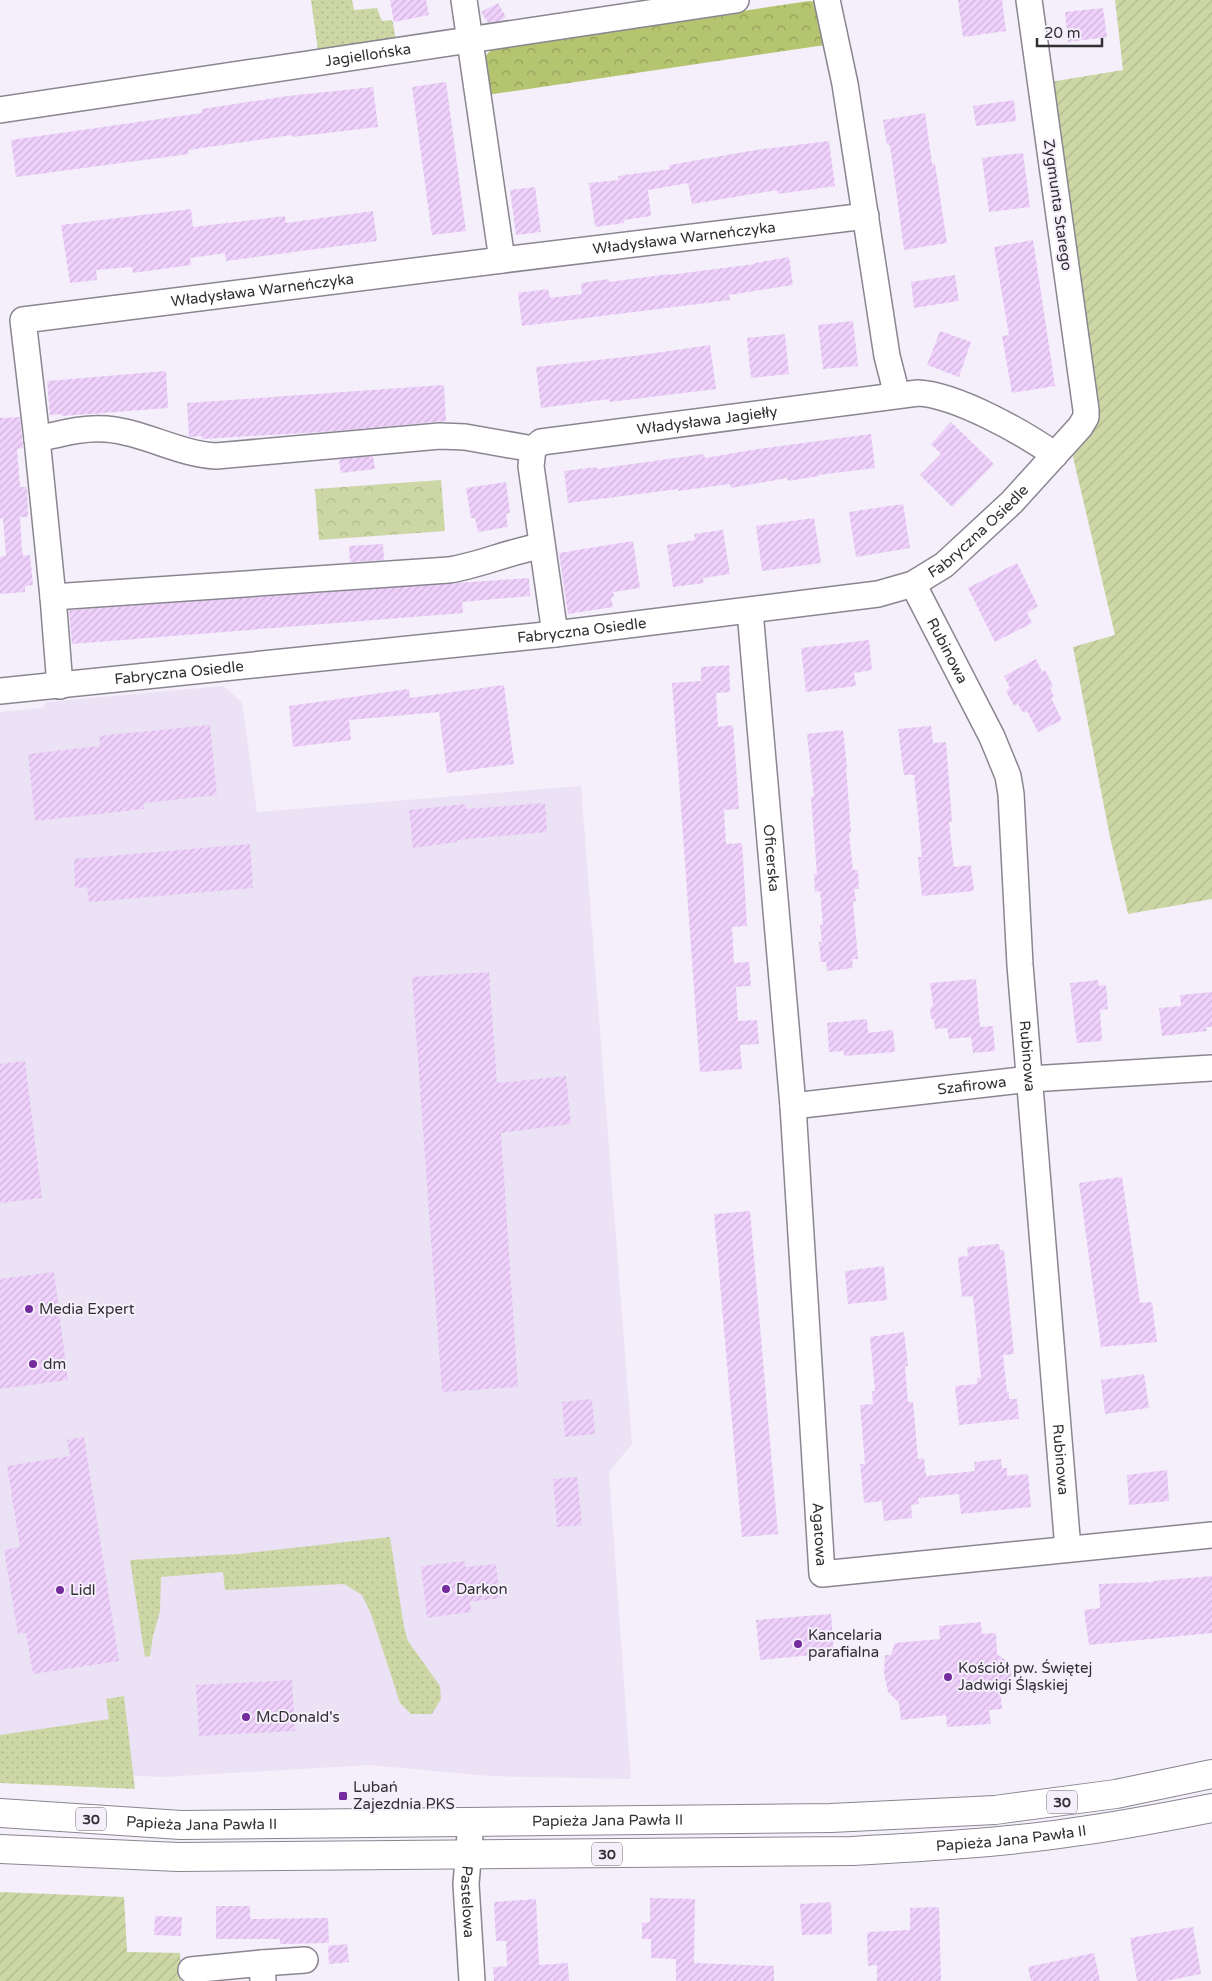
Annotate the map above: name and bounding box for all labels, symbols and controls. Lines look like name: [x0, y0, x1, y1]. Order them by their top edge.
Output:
scale bar: [1037, 15, 1102, 47]
text: 20 m: [1044, 24, 1081, 42]
street label: Jagiellońska: [324, 40, 412, 70]
street label: Zygmunta Starego: [1040, 138, 1076, 272]
street label: Władysława Warneńczyka: [592, 218, 777, 258]
street label: Władysława Warneńczyka: [170, 270, 355, 310]
street label: Władysława Jagiełły: [636, 402, 779, 438]
street label: Fabryczna Osiedle: [925, 481, 1032, 582]
street label: Fabryczna Osiedle: [516, 614, 647, 647]
street label: Rubinowa: [923, 615, 972, 687]
street label: Fabryczna Osiedle: [114, 657, 245, 688]
street label: Oficerska: [760, 824, 783, 893]
street label: Rubinowa: [1016, 1020, 1039, 1092]
street label: Szafirowa: [936, 1073, 1007, 1098]
place label: Media Expert: [39, 1300, 135, 1318]
marker: Media Expert: [23, 1303, 35, 1315]
place label: dm: [43, 1355, 66, 1373]
marker: dm: [27, 1358, 39, 1370]
street label: Rubinowa: [1049, 1423, 1073, 1496]
street label: Agatowa: [809, 1502, 830, 1567]
place label: Darkon: [456, 1580, 508, 1598]
place label: Lidl: [70, 1581, 96, 1599]
marker: Darkon: [440, 1583, 452, 1595]
marker: Lidl: [54, 1584, 66, 1596]
place label: Kancelaria parafialna: [808, 1626, 882, 1661]
marker: Kancelaria parafialna: [792, 1638, 804, 1650]
place label: Kościół pw. Świętej Jadwigi Śląskiej: [958, 1659, 1092, 1694]
marker: Kościół pw. Świętej Jadwigi Śląskiej: [942, 1671, 954, 1683]
place label: McDonald's: [256, 1708, 340, 1726]
marker: McDonald's: [240, 1711, 252, 1723]
place label: Lubań Zajezdnia PKS: [353, 1778, 455, 1813]
marker: Lubań Zajezdnia PKS: [337, 1790, 349, 1802]
road number: 30: [1047, 1790, 1077, 1814]
road number: 30: [76, 1808, 106, 1830]
street label: Papieża Jana Pawła II: [532, 1811, 683, 1830]
street label: Papieża Jana Pawła II: [125, 1812, 277, 1834]
street label: Papieża Jana Pawła II: [935, 1821, 1088, 1855]
road number: 30: [592, 1842, 622, 1866]
street label: Pastelowa: [457, 1865, 478, 1938]

